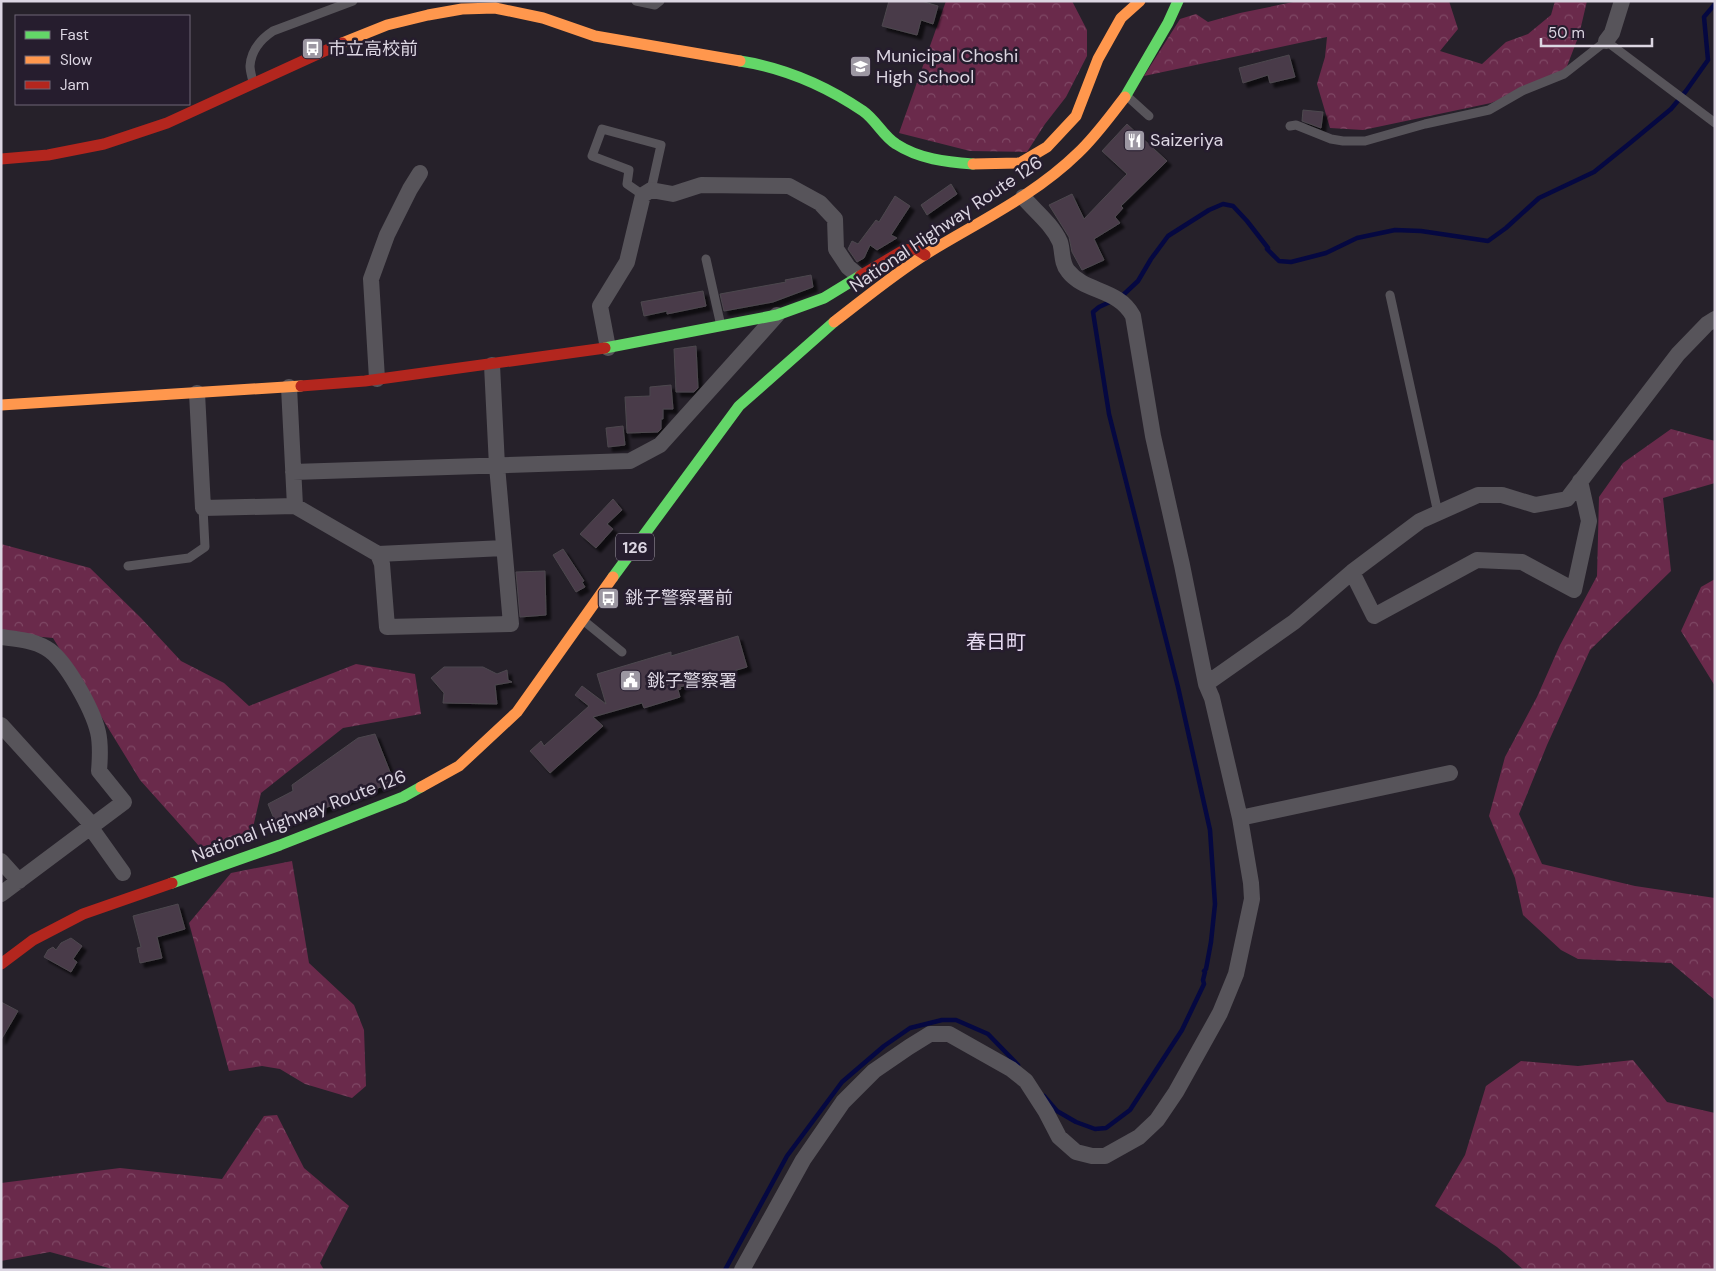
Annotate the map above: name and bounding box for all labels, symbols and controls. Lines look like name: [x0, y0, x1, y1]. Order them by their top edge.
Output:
legend: [15, 15, 190, 105]
scale bar: [1541, 15, 1652, 47]
text: 50 m: [1548, 23, 1585, 43]
text: Fast: [60, 25, 89, 45]
bus stop icon: 市立高校前: [300, 37, 324, 61]
place label: 市立高校前: [328, 37, 418, 61]
place label: Municipal Choshi High School: [876, 44, 1018, 89]
text: Slow: [60, 50, 93, 70]
school or university icon: Municipal Choshi High School: [848, 54, 872, 78]
text: Jam: [60, 75, 89, 95]
restaurant icon: Saizeriya: [1122, 128, 1146, 152]
place label: Saizeriya: [1150, 128, 1223, 152]
street label: National Highway Route 126: [845, 150, 1047, 298]
road number: 126: [616, 534, 654, 560]
bus stop icon: 銚子警察署前: [597, 586, 621, 610]
place label: 銚子警察署前: [625, 586, 733, 610]
district label: 春日町: [966, 629, 1026, 655]
public building icon: 銚子警察署: [619, 669, 643, 693]
place label: 銚子警察署: [647, 669, 737, 693]
street label: National Highway Route 126: [188, 764, 410, 868]

